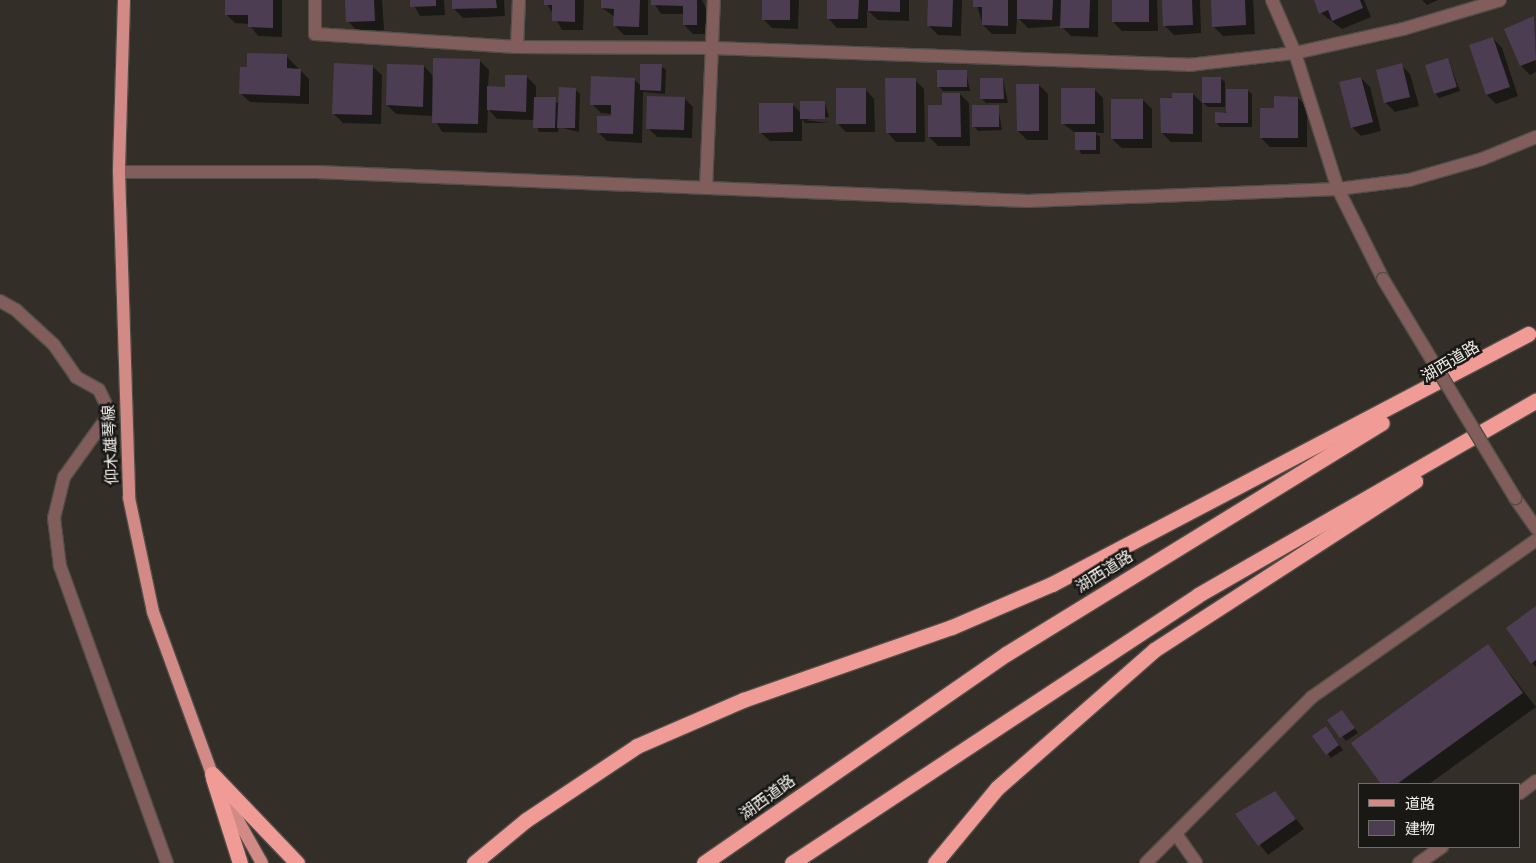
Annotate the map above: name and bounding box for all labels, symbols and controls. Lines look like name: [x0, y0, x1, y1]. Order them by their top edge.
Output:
street label: 湖西道路: [1418, 336, 1482, 386]
street label: 仰木雄琴線: [98, 405, 122, 485]
street label: 湖西道路: [1072, 546, 1136, 596]
street label: 湖西道路: [735, 770, 799, 824]
legend: [1358, 783, 1521, 848]
text: 道路: [1405, 795, 1435, 812]
text: 建物: [1405, 820, 1435, 837]

